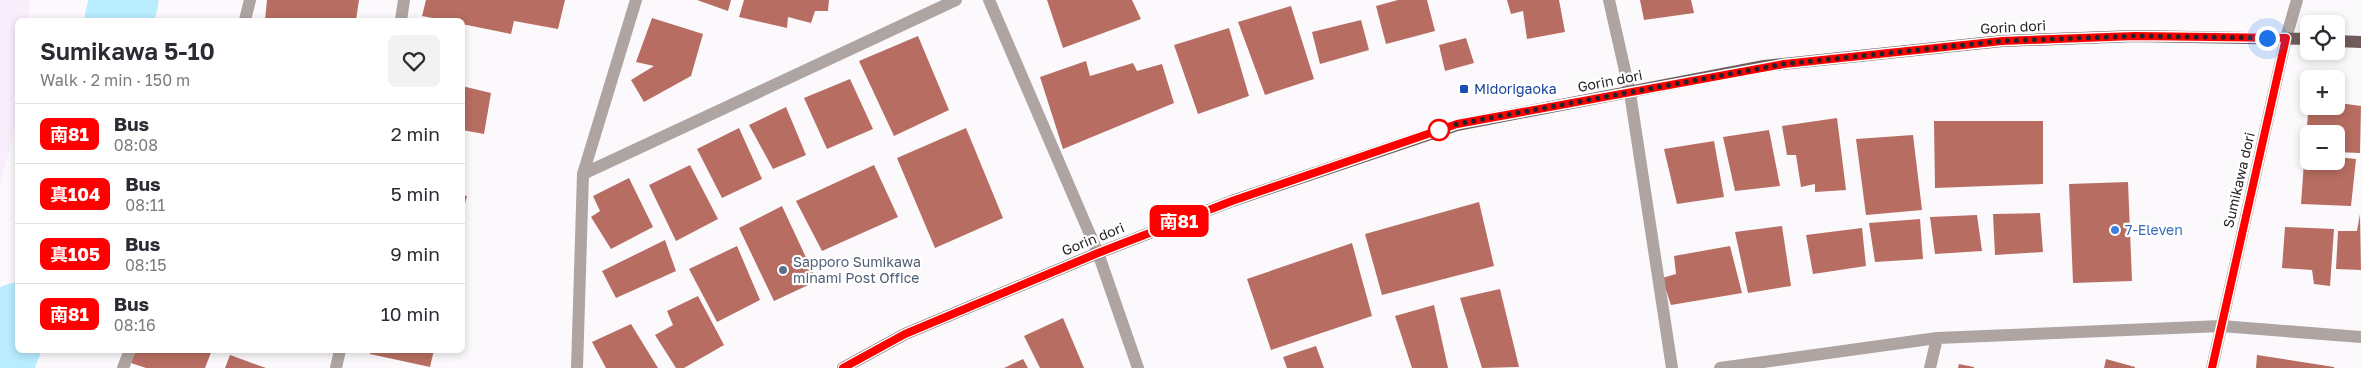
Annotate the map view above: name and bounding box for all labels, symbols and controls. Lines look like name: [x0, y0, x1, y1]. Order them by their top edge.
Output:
map controls: [2300, 15, 2345, 170]
button: locate: [2300, 15, 2345, 60]
street label: Gorin dori: [1980, 16, 2046, 37]
your location: [2255, 26, 2280, 51]
button: heart: [388, 35, 440, 87]
text: Sumikawa 5-10: [40, 36, 215, 65]
street label: Gorin dori: [1576, 66, 1644, 95]
text: Walk · 2 min · 150 m: [40, 70, 190, 90]
button: +: [2300, 70, 2345, 115]
place label: Midorigaoka: [1474, 80, 1557, 97]
marker: Midorigaoka: [1458, 83, 1470, 95]
text: Bus: [114, 112, 149, 135]
unlabelled marker: [1428, 119, 1450, 141]
text: 2 min: [391, 122, 440, 145]
text: 南81: [50, 123, 89, 145]
button: −: [2300, 125, 2345, 170]
street label: Sumikawa dori: [2219, 130, 2258, 229]
text: 08:08: [114, 135, 158, 155]
text: Bus: [125, 172, 161, 195]
text: 5 min: [391, 182, 440, 205]
text: 真104: [50, 183, 100, 205]
text: 08:11: [125, 195, 165, 215]
line badge: 南81: [1150, 205, 1208, 237]
text: 南81: [1160, 210, 1198, 232]
street label: Gorin dori: [1059, 218, 1127, 259]
place label: 7-Eleven: [2125, 221, 2183, 238]
marker: 7-Eleven: [2109, 224, 2121, 236]
text: Bus: [125, 232, 160, 255]
text: 9 min: [390, 242, 440, 265]
text: 真105: [50, 243, 100, 265]
place label: Sapporo Sumikawa minami Post Office: [793, 253, 921, 286]
text: 08:15: [125, 255, 166, 275]
marker: Sapporo Sumikawa minami Post Office: [777, 264, 789, 276]
text: Bus: [114, 292, 149, 315]
text: 10 min: [381, 302, 440, 325]
text: 南81: [50, 303, 89, 325]
text: 08:16: [114, 315, 156, 335]

